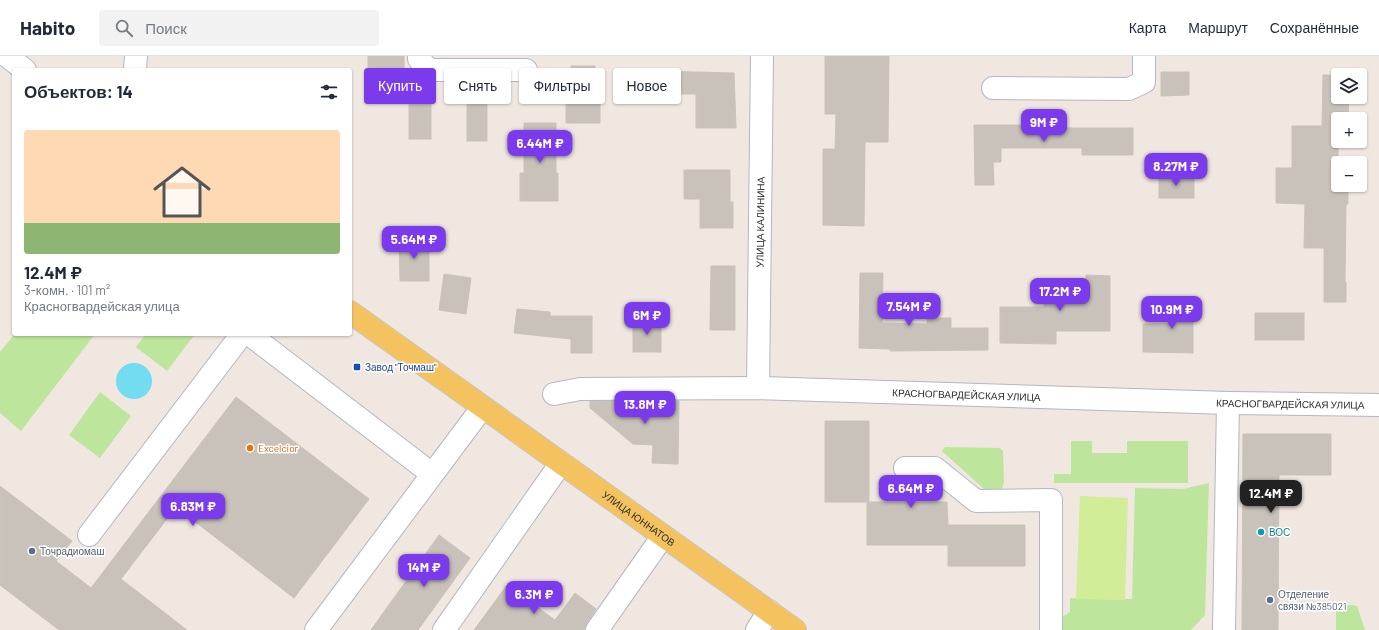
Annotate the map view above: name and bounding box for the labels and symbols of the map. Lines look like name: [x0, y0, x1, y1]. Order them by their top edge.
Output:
pin: 9M ₽: [1020, 109, 1068, 143]
pin: 6.44M ₽: [503, 130, 577, 164]
pin: 8.27M ₽: [1139, 153, 1213, 187]
street label: УЛИЦА КАЛИНИНА: [753, 176, 767, 267]
pin: 5.64M ₽: [377, 226, 451, 260]
pin: 17.2M ₽: [1023, 278, 1097, 312]
pin: 7.54M ₽: [872, 293, 946, 327]
pin: 10.9M ₽: [1135, 296, 1209, 330]
pin: 6M ₽: [623, 302, 671, 336]
place label: Завод "Точмаш": [365, 361, 437, 373]
marker: Завод "Точмаш": [352, 362, 362, 372]
street label: КРАСНОГВАРДЕЙСКАЯ УЛИЦА: [892, 386, 1041, 403]
pin: 13.8M ₽: [608, 391, 682, 425]
street label: КРАСНОГВАРДЕЙСКАЯ УЛИЦА: [1216, 397, 1365, 411]
place label: Excelcior: [258, 442, 299, 454]
marker: Excelcior: [245, 443, 255, 453]
pin: 6.64M ₽: [874, 475, 948, 509]
pin: 12.4M ₽: [1234, 480, 1308, 514]
street label: УЛИЦА ЮННАТОВ: [600, 488, 678, 549]
pin: 6.83M ₽: [156, 493, 230, 527]
place label: ВОС: [1269, 526, 1290, 538]
marker: ВОС: [1256, 527, 1266, 537]
place label: Точрадиомаш: [40, 545, 104, 557]
marker: Точрадиомаш: [27, 546, 37, 556]
pin: 14M ₽: [396, 554, 452, 588]
pin: 6.3M ₽: [501, 581, 567, 615]
place label: Отделение связи №385021: [1278, 588, 1346, 612]
marker: Отделение связи №385021: [1265, 595, 1275, 605]

